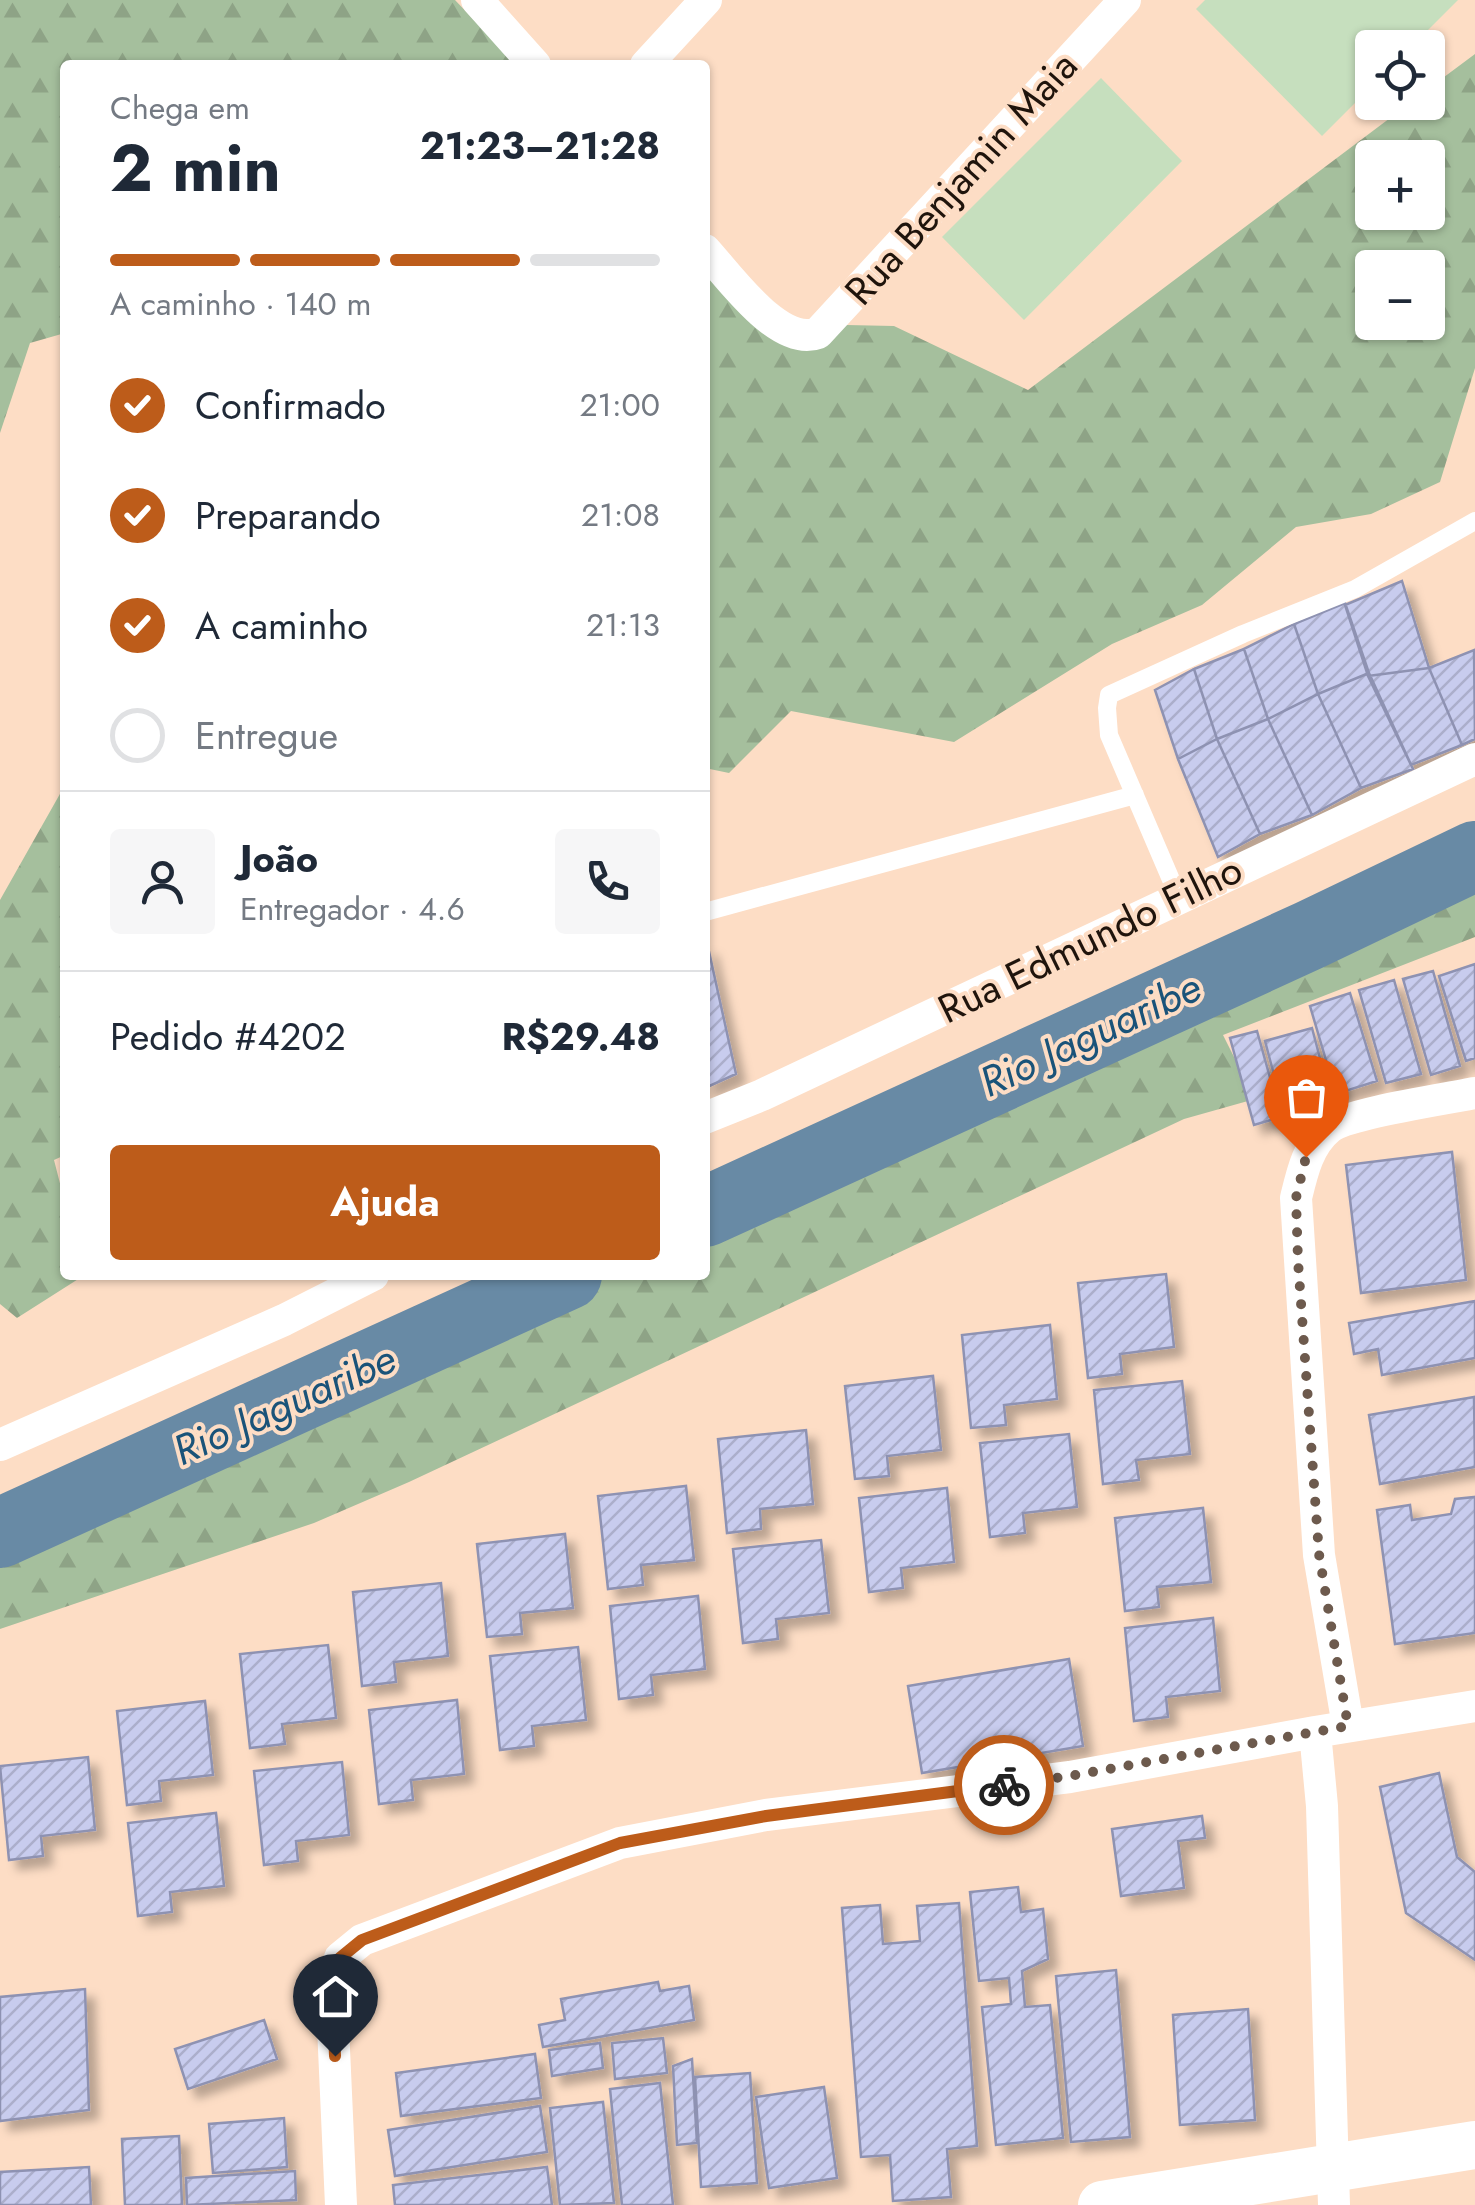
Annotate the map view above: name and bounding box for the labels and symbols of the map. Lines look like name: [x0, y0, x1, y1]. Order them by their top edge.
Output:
street label: Rua Benjamin Maia: [831, 38, 1091, 318]
street label: Rua Edmundo Filho: [928, 840, 1252, 1038]
water label: Rio Jaguaribe: [969, 957, 1211, 1112]
pin: [1264, 1055, 1349, 1158]
water label: Rio Jaguaribe: [163, 1328, 405, 1481]
courier: [954, 1735, 1054, 1835]
pin: [293, 1954, 378, 2057]

